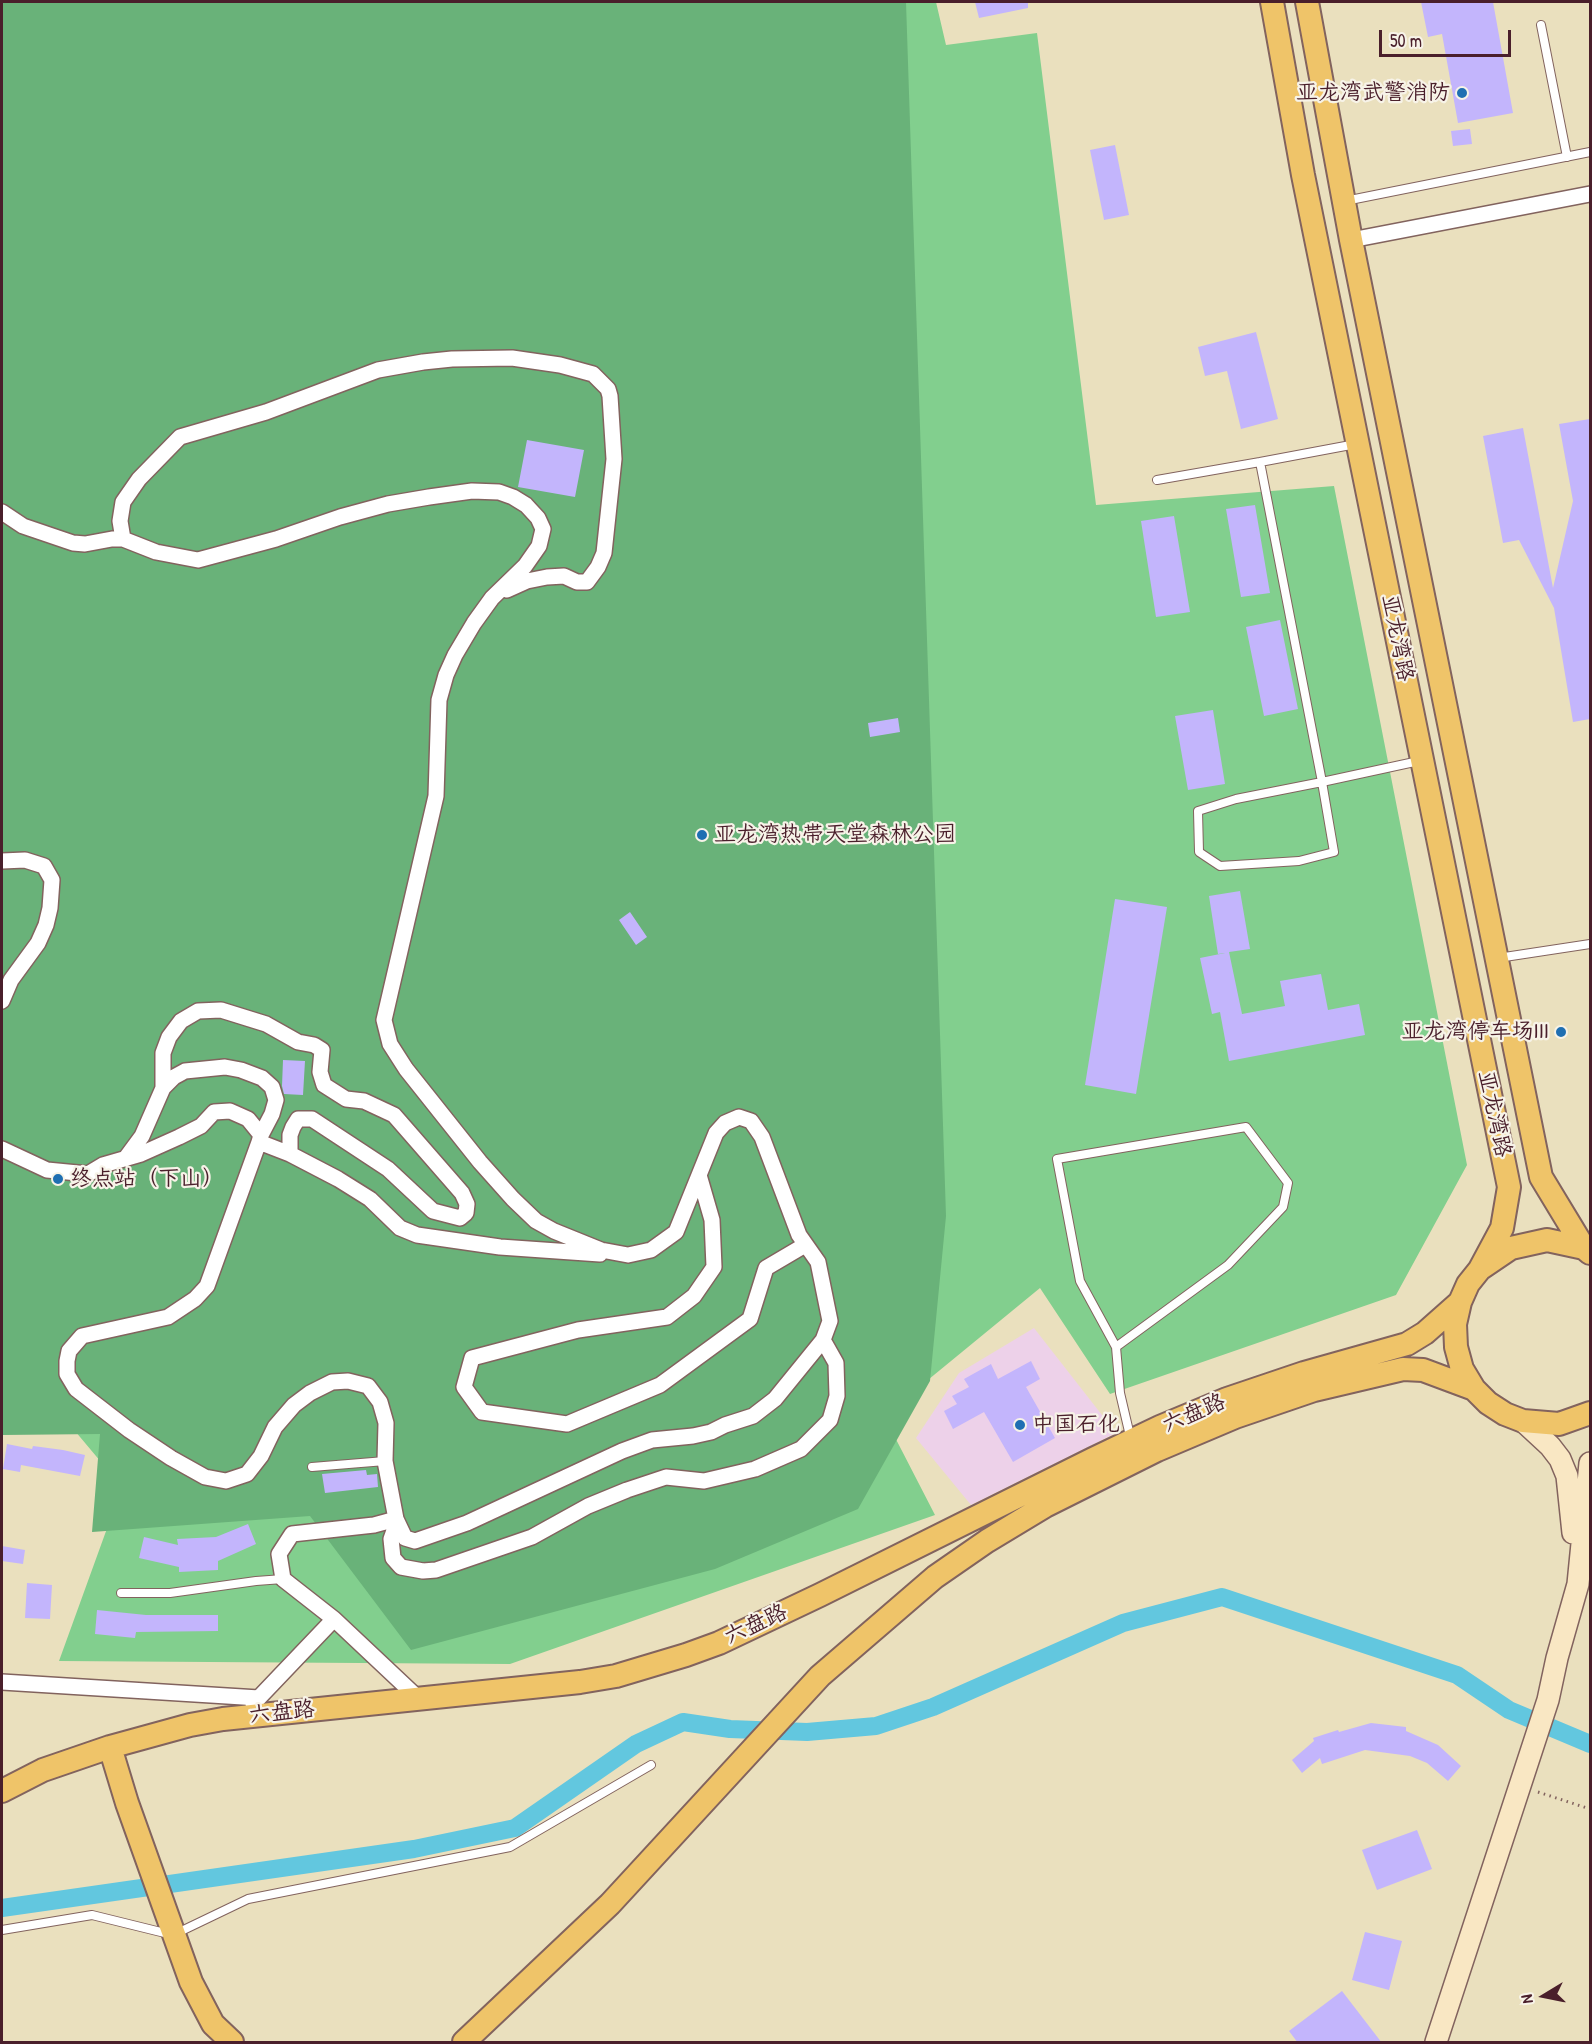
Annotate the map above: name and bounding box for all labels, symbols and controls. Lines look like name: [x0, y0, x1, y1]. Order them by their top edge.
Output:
scale bar: [1382, 18, 1514, 56]
text: 50 m: [1390, 28, 1422, 53]
place label: 亚龙湾武警消防: [1296, 80, 1450, 106]
marker: 亚龙湾武警消防: [1455, 86, 1469, 100]
street label: 亚龙湾路: [1376, 592, 1418, 684]
place label: 亚龙湾热带天堂森林公园: [714, 822, 956, 848]
marker: 亚龙湾热带天堂森林公园: [695, 828, 709, 842]
place label: 亚龙湾停车场III: [1401, 1019, 1549, 1045]
marker: 亚龙湾停车场III: [1554, 1025, 1568, 1039]
street label: 亚龙湾路: [1472, 1068, 1516, 1160]
place label: 终点站（下山）: [70, 1166, 224, 1192]
marker: 终点站（下山）: [51, 1172, 65, 1186]
street label: 六盘路: [1158, 1389, 1230, 1439]
place label: 中国石化: [1032, 1412, 1120, 1438]
marker: 中国石化: [1013, 1418, 1027, 1432]
street label: 六盘路: [721, 1599, 791, 1651]
street label: 六盘路: [248, 1696, 316, 1730]
north arrow: [1514, 1966, 1574, 2026]
text: N: [1515, 1993, 1538, 2005]

